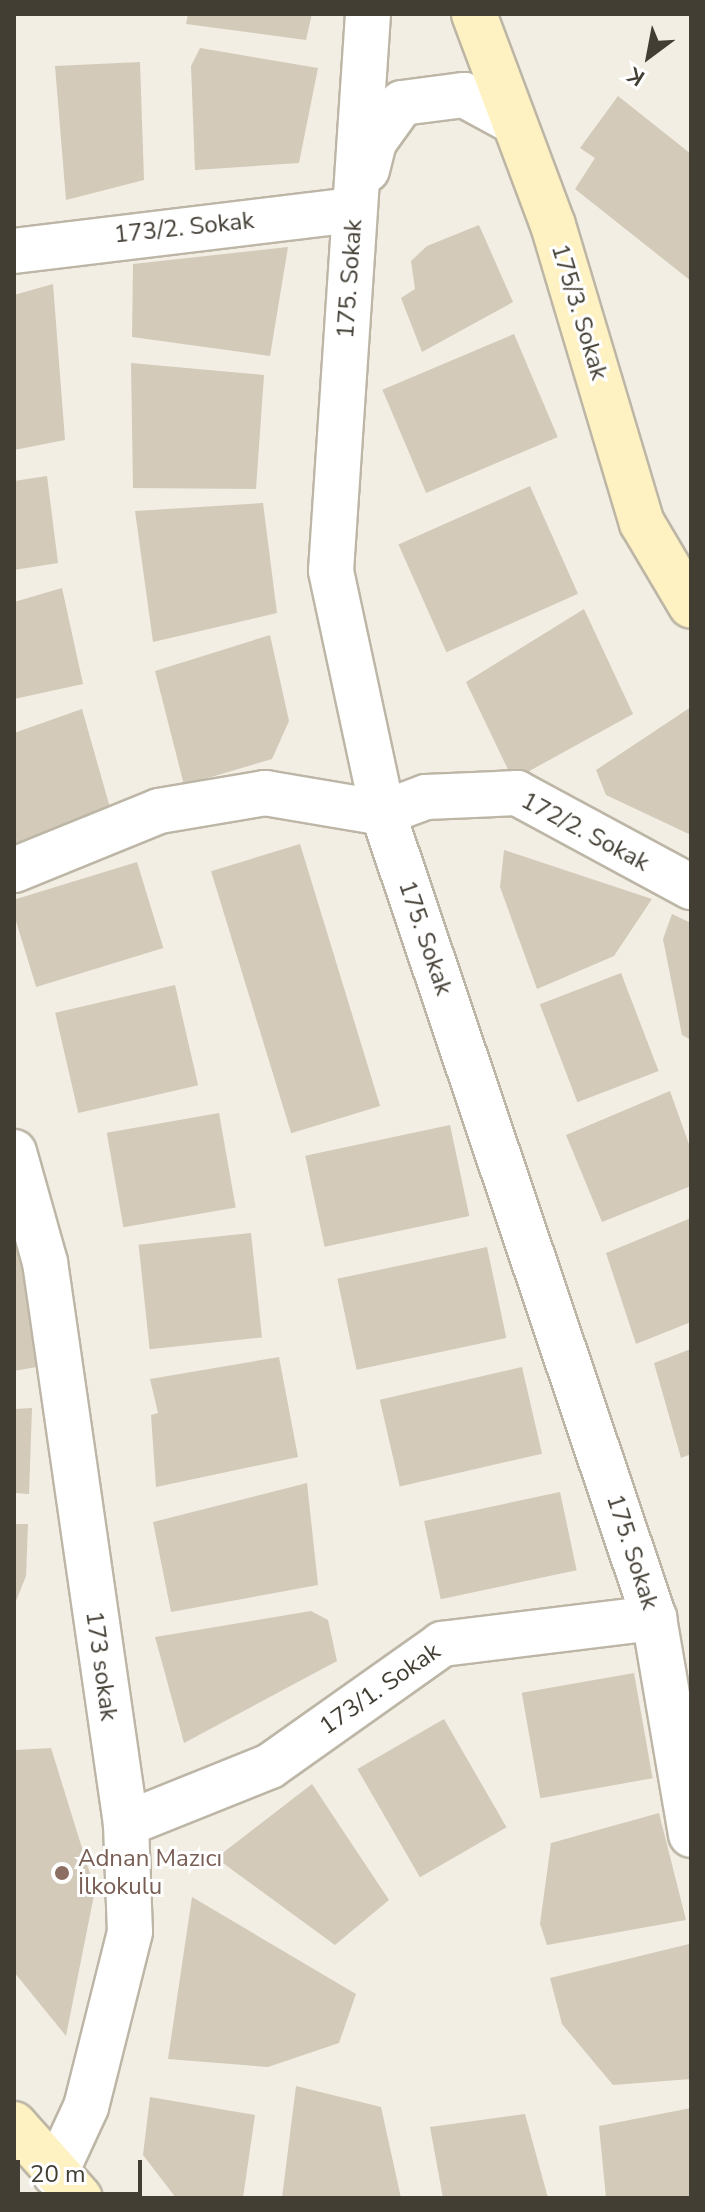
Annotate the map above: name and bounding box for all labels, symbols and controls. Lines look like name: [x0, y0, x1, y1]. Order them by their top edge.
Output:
north arrow: [609, 16, 689, 96]
text: K: [622, 60, 650, 93]
street label: 173/2. Sokak: [113, 206, 255, 250]
street label: 175. Sokak: [331, 218, 369, 340]
street label: 175/3. Sokak: [545, 240, 613, 384]
street label: 172/2. Sokak: [516, 786, 654, 878]
street label: 175. Sokak: [392, 877, 458, 999]
street label: 175. Sokak: [600, 1491, 664, 1613]
street label: 173 sokak: [79, 1609, 123, 1723]
street label: 173/1. Sokak: [314, 1637, 446, 1741]
place label: Adnan Mazıcı İlkokulu: [78, 1845, 222, 1901]
marker: Adnan Mazıcı İlkokulu: [53, 1864, 71, 1882]
scale bar: [20, 2144, 146, 2194]
text: 20 m: [30, 2158, 86, 2190]

